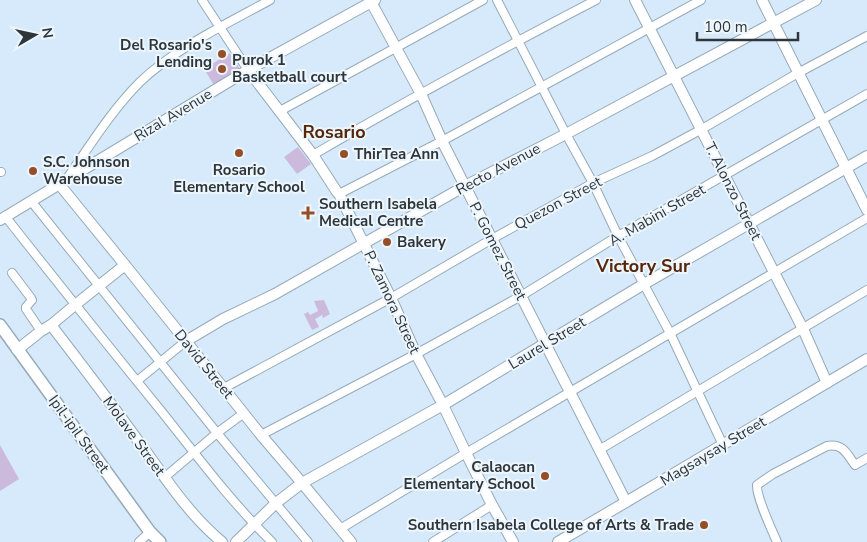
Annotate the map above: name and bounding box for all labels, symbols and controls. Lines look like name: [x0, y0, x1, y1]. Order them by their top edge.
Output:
north arrow: [10, 10, 60, 60]
scale bar: [697, 10, 798, 42]
text: 100 m: [704, 17, 748, 37]
text: N: [37, 26, 58, 40]
place label: Del Rosario's Lending: [120, 35, 212, 72]
marker: Del Rosario's Lending: [216, 48, 228, 60]
place label: Purok 1 Basketball court: [232, 50, 347, 87]
marker: Purok 1 Basketball court: [216, 63, 228, 75]
street label: Rizal Avenue: [130, 84, 216, 146]
district label: Rosario: [302, 120, 366, 144]
street label: Recto Avenue: [452, 138, 544, 200]
street label: T. Alonzo Street: [700, 139, 767, 244]
place label: ThirTea Ann: [354, 144, 439, 164]
marker: Rosario Elementary School: [233, 147, 245, 159]
marker: ThirTea Ann: [338, 148, 350, 160]
place label: S.C. Johnson Warehouse: [43, 152, 130, 189]
place label: Rosario Elementary School: [173, 160, 305, 197]
marker: S.C. Johnson Warehouse: [27, 165, 39, 177]
street label: Quezon Street: [511, 171, 606, 234]
street label: A. Mabini Street: [605, 179, 710, 251]
place label: Southern Isabela Medical Centre: [319, 194, 437, 231]
street label: P. Gomez Street: [465, 198, 532, 304]
marker: Southern Isabela Medical Centre: [301, 206, 315, 220]
place label: Bakery: [397, 232, 446, 252]
marker: Bakery: [381, 236, 393, 248]
street label: P. Zamora Street: [359, 247, 425, 358]
district label: Victory Sur: [595, 254, 690, 278]
street label: Laurel Street: [505, 312, 590, 374]
street label: David Street: [170, 325, 239, 403]
street label: Ipil-ipil Street: [44, 391, 114, 478]
street label: Molave Street: [98, 392, 170, 480]
street label: Magsaysay Street: [657, 411, 770, 490]
place label: Calaocan Elementary School: [404, 457, 535, 494]
marker: Calaocan Elementary School: [539, 470, 551, 482]
place label: Southern Isabela College of Arts & Trade: [408, 515, 694, 535]
marker: Southern Isabela College of Arts & Trade: [698, 519, 710, 531]

